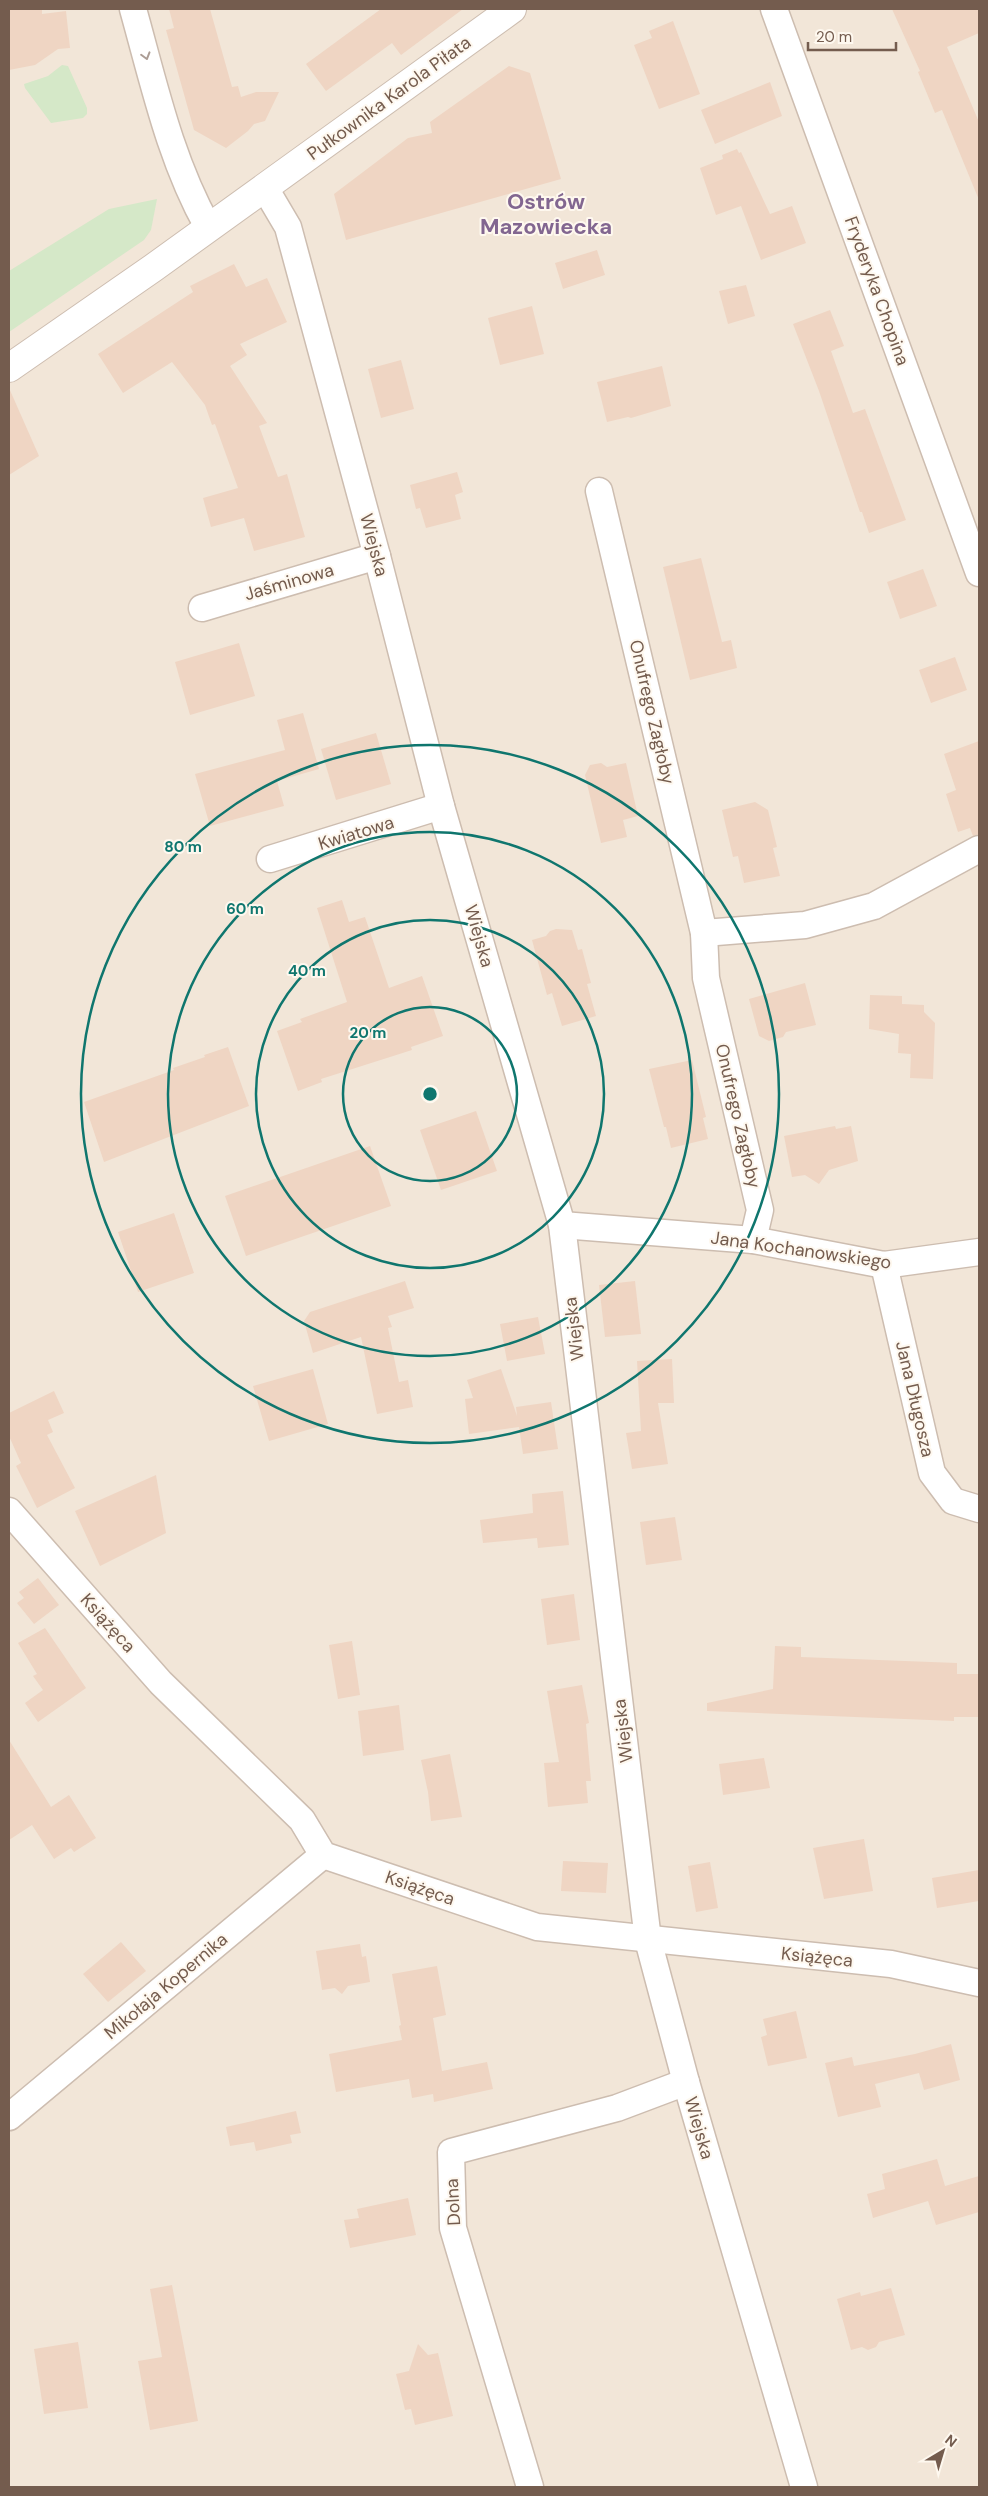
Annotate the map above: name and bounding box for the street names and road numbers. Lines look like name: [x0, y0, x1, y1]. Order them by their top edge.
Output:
street label: Pułkownika Karola Piłata: [302, 30, 476, 166]
street label: Fryderyka Chopina: [839, 213, 915, 369]
street label: Wiejska: [354, 511, 394, 579]
street label: Jaśminowa: [241, 558, 337, 606]
street label: Onufrego Zagłoby: [624, 637, 680, 787]
street label: Kwiatowa: [315, 810, 397, 856]
street label: Wiejska: [459, 902, 499, 970]
street label: Onufrego Zagłoby: [710, 1041, 766, 1191]
street label: Jana Kochanowskiego: [709, 1225, 893, 1275]
street label: Wiejska: [558, 1296, 590, 1362]
street label: Jana Długosza: [890, 1339, 940, 1459]
street label: Książęca: [75, 1588, 141, 1658]
street label: Wiejska: [607, 1698, 639, 1764]
street label: Książęca: [382, 1865, 458, 1911]
street label: Mikołaja Kopernika: [99, 1927, 233, 2045]
street label: Książęca: [780, 1941, 854, 1973]
street label: Wiejska: [679, 2094, 719, 2162]
street label: Dolna: [440, 2178, 466, 2226]

